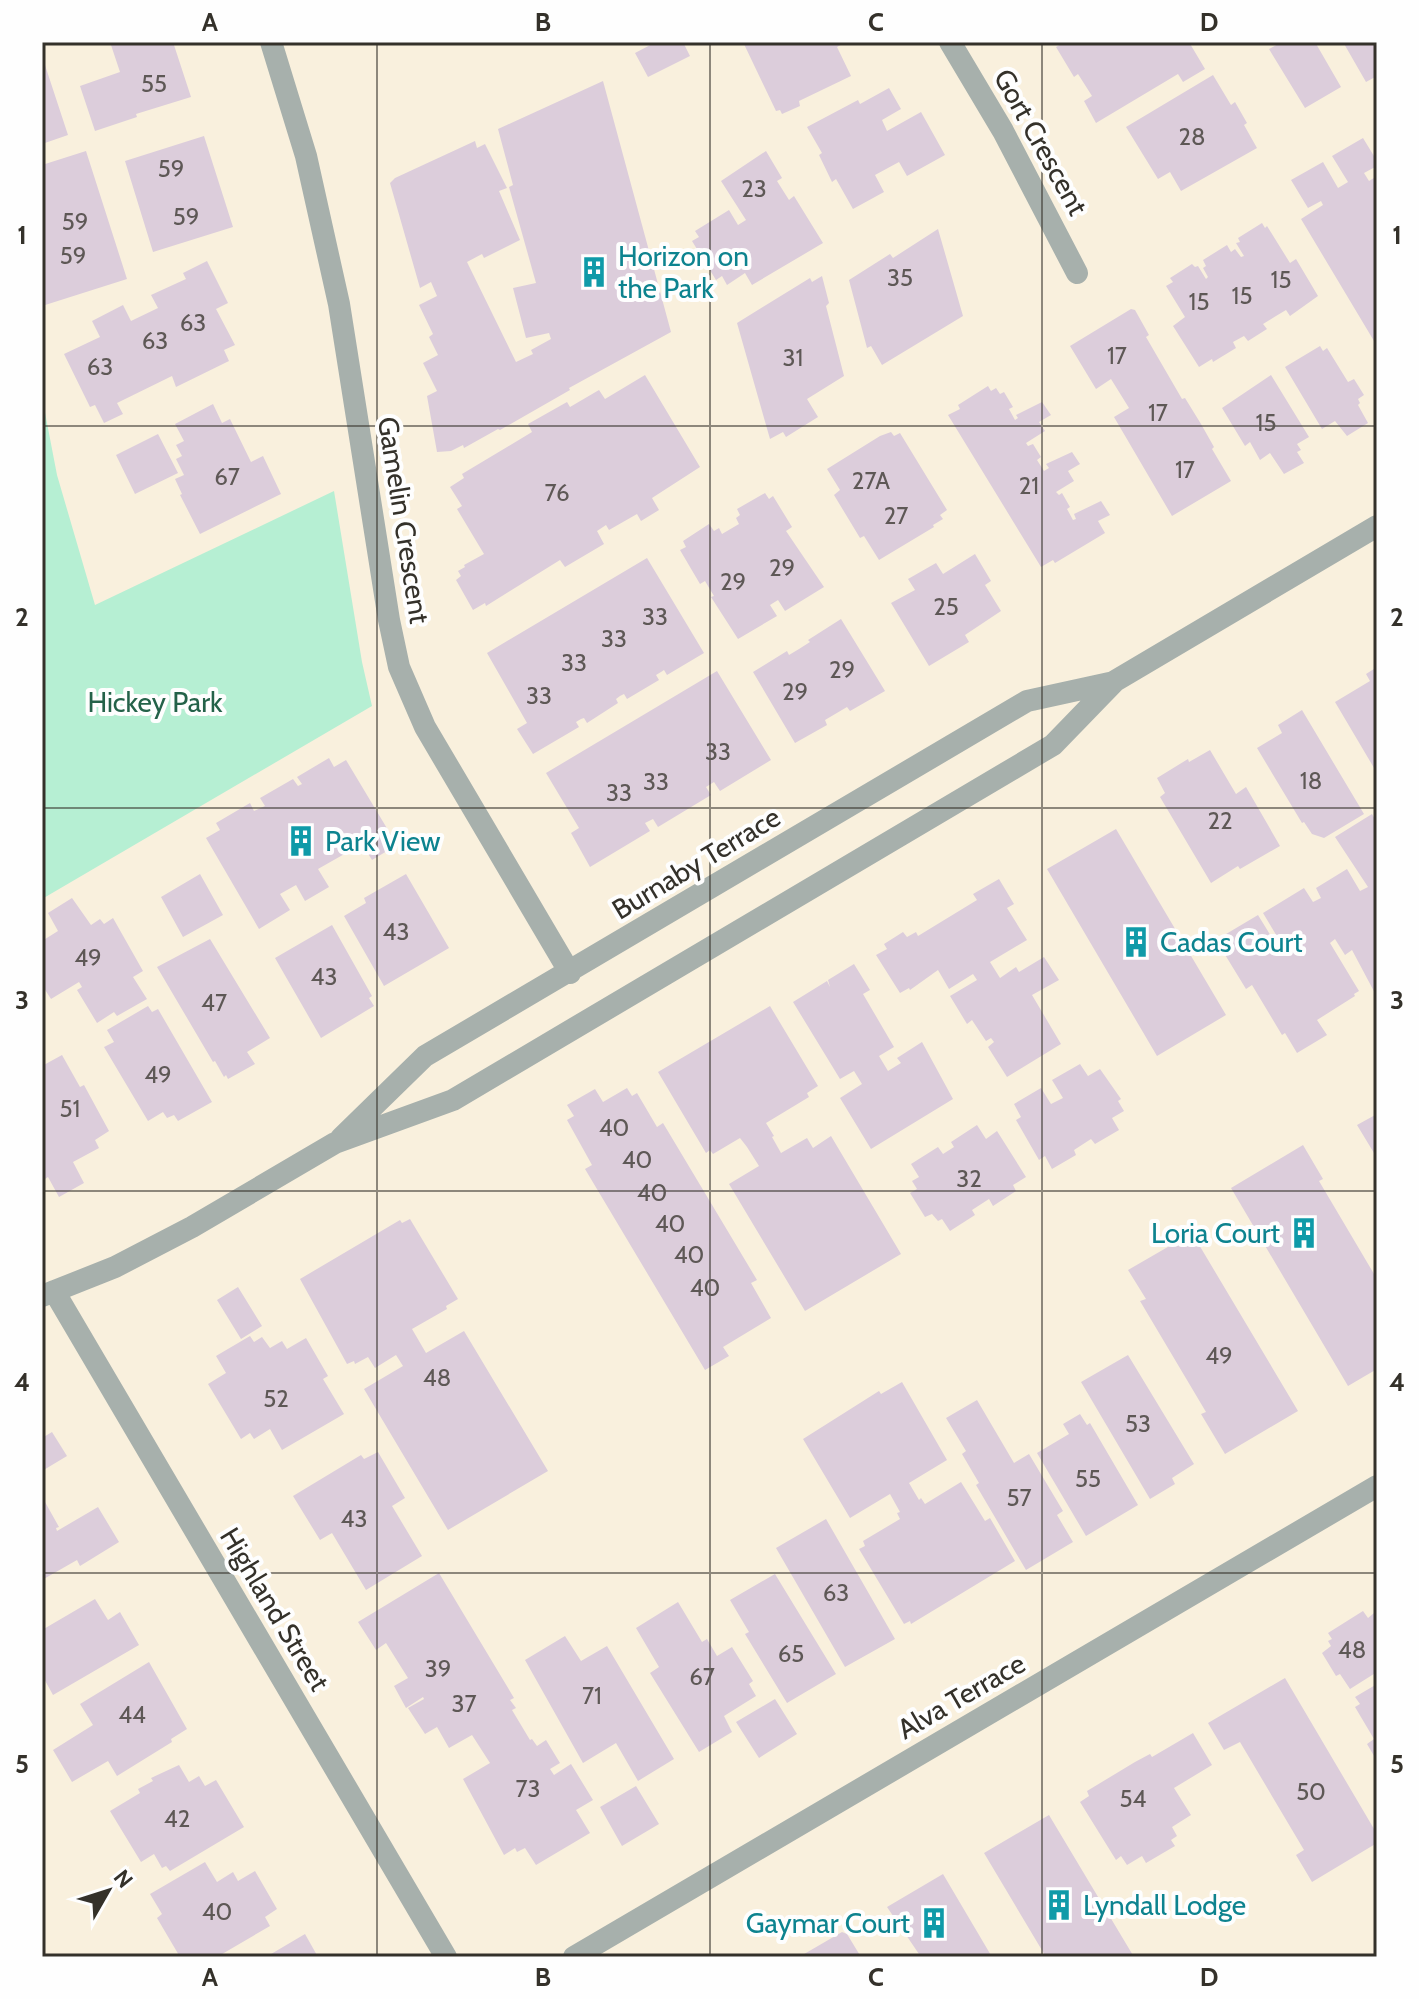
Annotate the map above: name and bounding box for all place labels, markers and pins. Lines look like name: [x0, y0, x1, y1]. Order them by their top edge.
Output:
place label: Horizon on the Park: [618, 239, 749, 305]
building icon: Horizon on the Park: [577, 255, 611, 289]
building icon: Park View: [284, 824, 318, 858]
place label: Park View: [325, 824, 441, 858]
building icon: Cadas Court: [1119, 925, 1153, 959]
place label: Cadas Court: [1160, 925, 1303, 959]
place label: Loria Court: [1151, 1216, 1280, 1250]
building icon: Loria Court: [1287, 1216, 1321, 1250]
building icon: Lyndall Lodge: [1042, 1888, 1076, 1922]
place label: Lyndall Lodge: [1083, 1888, 1246, 1922]
place label: Gaymar Court: [746, 1906, 910, 1940]
building icon: Gaymar Court: [917, 1906, 951, 1940]

